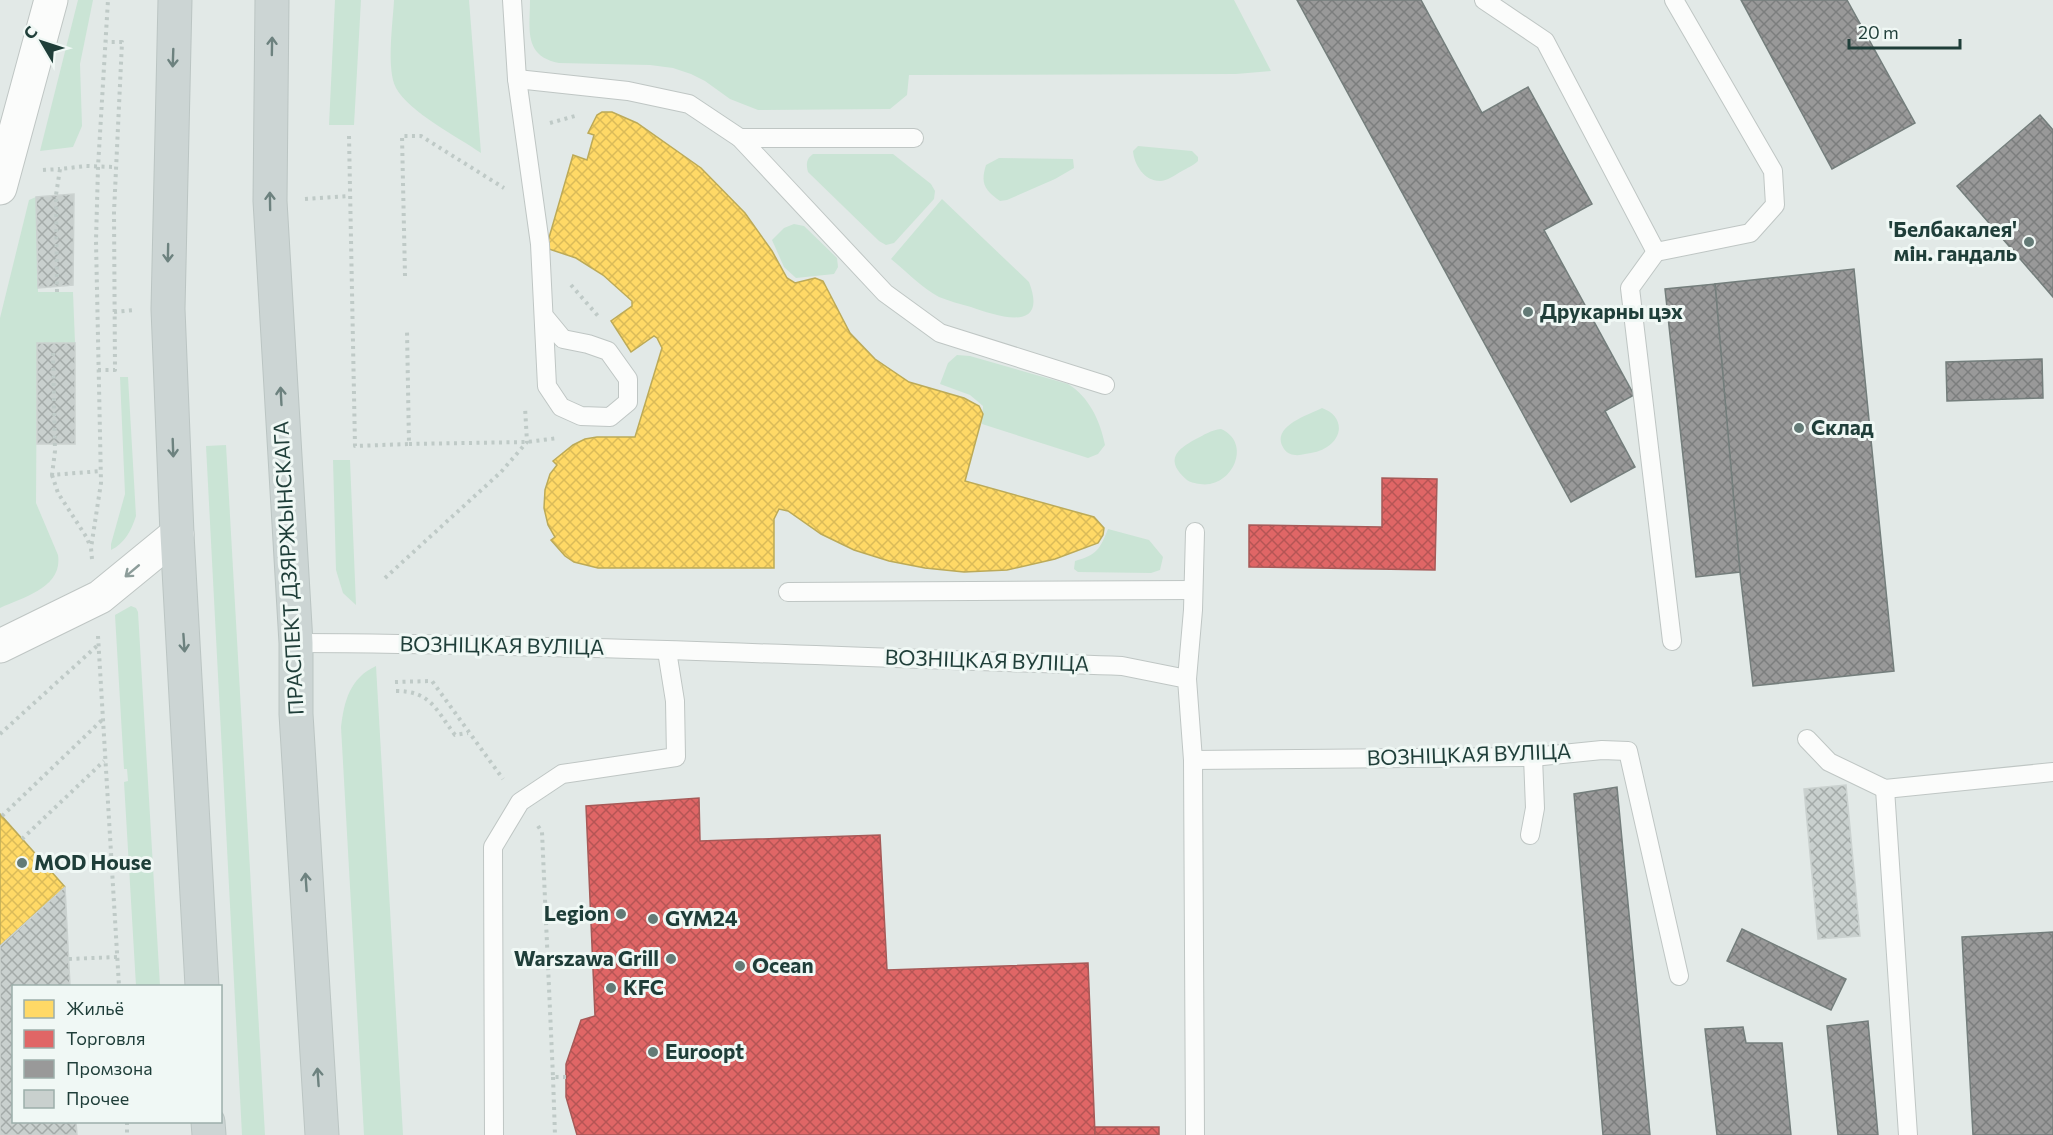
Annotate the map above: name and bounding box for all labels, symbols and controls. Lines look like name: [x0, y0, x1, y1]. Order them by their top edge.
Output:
north arrow: [12, 12, 72, 72]
scale bar: [1849, 12, 1960, 50]
text: 20 m: [1858, 21, 1899, 43]
text: С: [19, 22, 41, 42]
one-way arrow: [266, 36, 278, 56]
one-way arrow: [167, 48, 179, 68]
one-way arrow: [264, 192, 276, 212]
place label: 'Белбакалея' мін. гандаль: [1889, 216, 2017, 265]
marker: 'Белбакалея' мін. гандаль: [2022, 235, 2036, 249]
one-way arrow: [162, 243, 174, 263]
place label: Друкарны цэх: [1540, 298, 1683, 323]
marker: Друкарны цэх: [1521, 305, 1535, 319]
one-way arrow: [276, 386, 287, 406]
place label: Склад: [1811, 414, 1874, 439]
street label: ПРАСПЕКТ ДЗЯРЖЫНСКАГА: [267, 420, 308, 716]
marker: Склад: [1792, 421, 1806, 435]
one-way arrow: [168, 438, 179, 458]
one-way arrow: [124, 565, 140, 578]
street label: ВОЗНІЦКАЯ ВУЛІЦА: [399, 630, 605, 659]
one-way arrow: [179, 633, 190, 652]
street label: ВОЗНІЦКАЯ ВУЛІЦА: [884, 643, 1090, 676]
street label: ВОЗНІЦКАЯ ВУЛІЦА: [1366, 737, 1572, 770]
place label: MOD House: [34, 849, 152, 874]
marker: MOD House: [15, 856, 29, 870]
one-way arrow: [301, 872, 312, 892]
place label: Legion: [544, 900, 609, 925]
place label: GYM24: [665, 905, 738, 930]
marker: Legion: [614, 907, 628, 921]
marker: GYM24: [646, 912, 660, 926]
place label: Warszawa Grill: [514, 945, 659, 970]
marker: Warszawa Grill: [664, 952, 678, 966]
place label: Ocean: [752, 952, 814, 977]
marker: Ocean: [733, 959, 747, 973]
place label: KFC: [623, 974, 664, 999]
marker: KFC: [604, 981, 618, 995]
legend: [12, 985, 222, 1123]
text: Жильё: [66, 997, 124, 1019]
text: Торговля: [66, 1027, 145, 1049]
place label: Euroopt: [665, 1038, 744, 1063]
marker: Euroopt: [646, 1045, 660, 1059]
text: Промзона: [66, 1057, 153, 1079]
one-way arrow: [313, 1067, 324, 1087]
text: Прочее: [66, 1087, 129, 1109]

